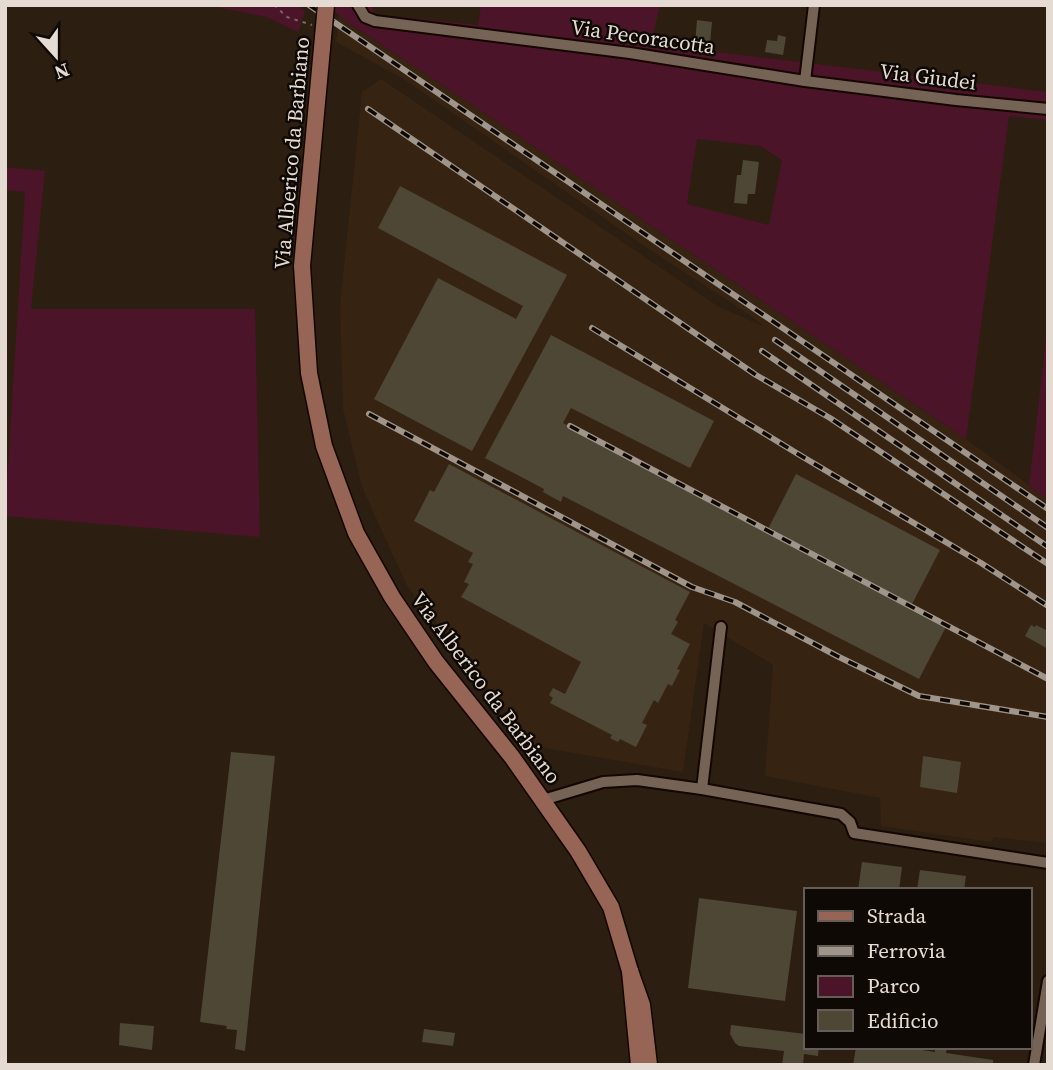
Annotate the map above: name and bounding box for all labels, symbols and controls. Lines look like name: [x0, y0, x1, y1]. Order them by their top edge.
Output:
street label: Via Pecoracotta: [569, 12, 717, 61]
north arrow: [21, 21, 91, 91]
street label: Via Alberico da Barbiano: [267, 36, 316, 270]
street label: Via Giudei: [878, 56, 978, 97]
text: N: [51, 57, 73, 87]
street label: Via Alberico da Barbiano: [405, 586, 568, 790]
legend: [804, 888, 1032, 1049]
text: Strada: [867, 901, 926, 930]
text: Ferrovia: [867, 936, 946, 965]
text: Parco: [867, 971, 920, 1000]
text: Edificio: [867, 1006, 939, 1035]

